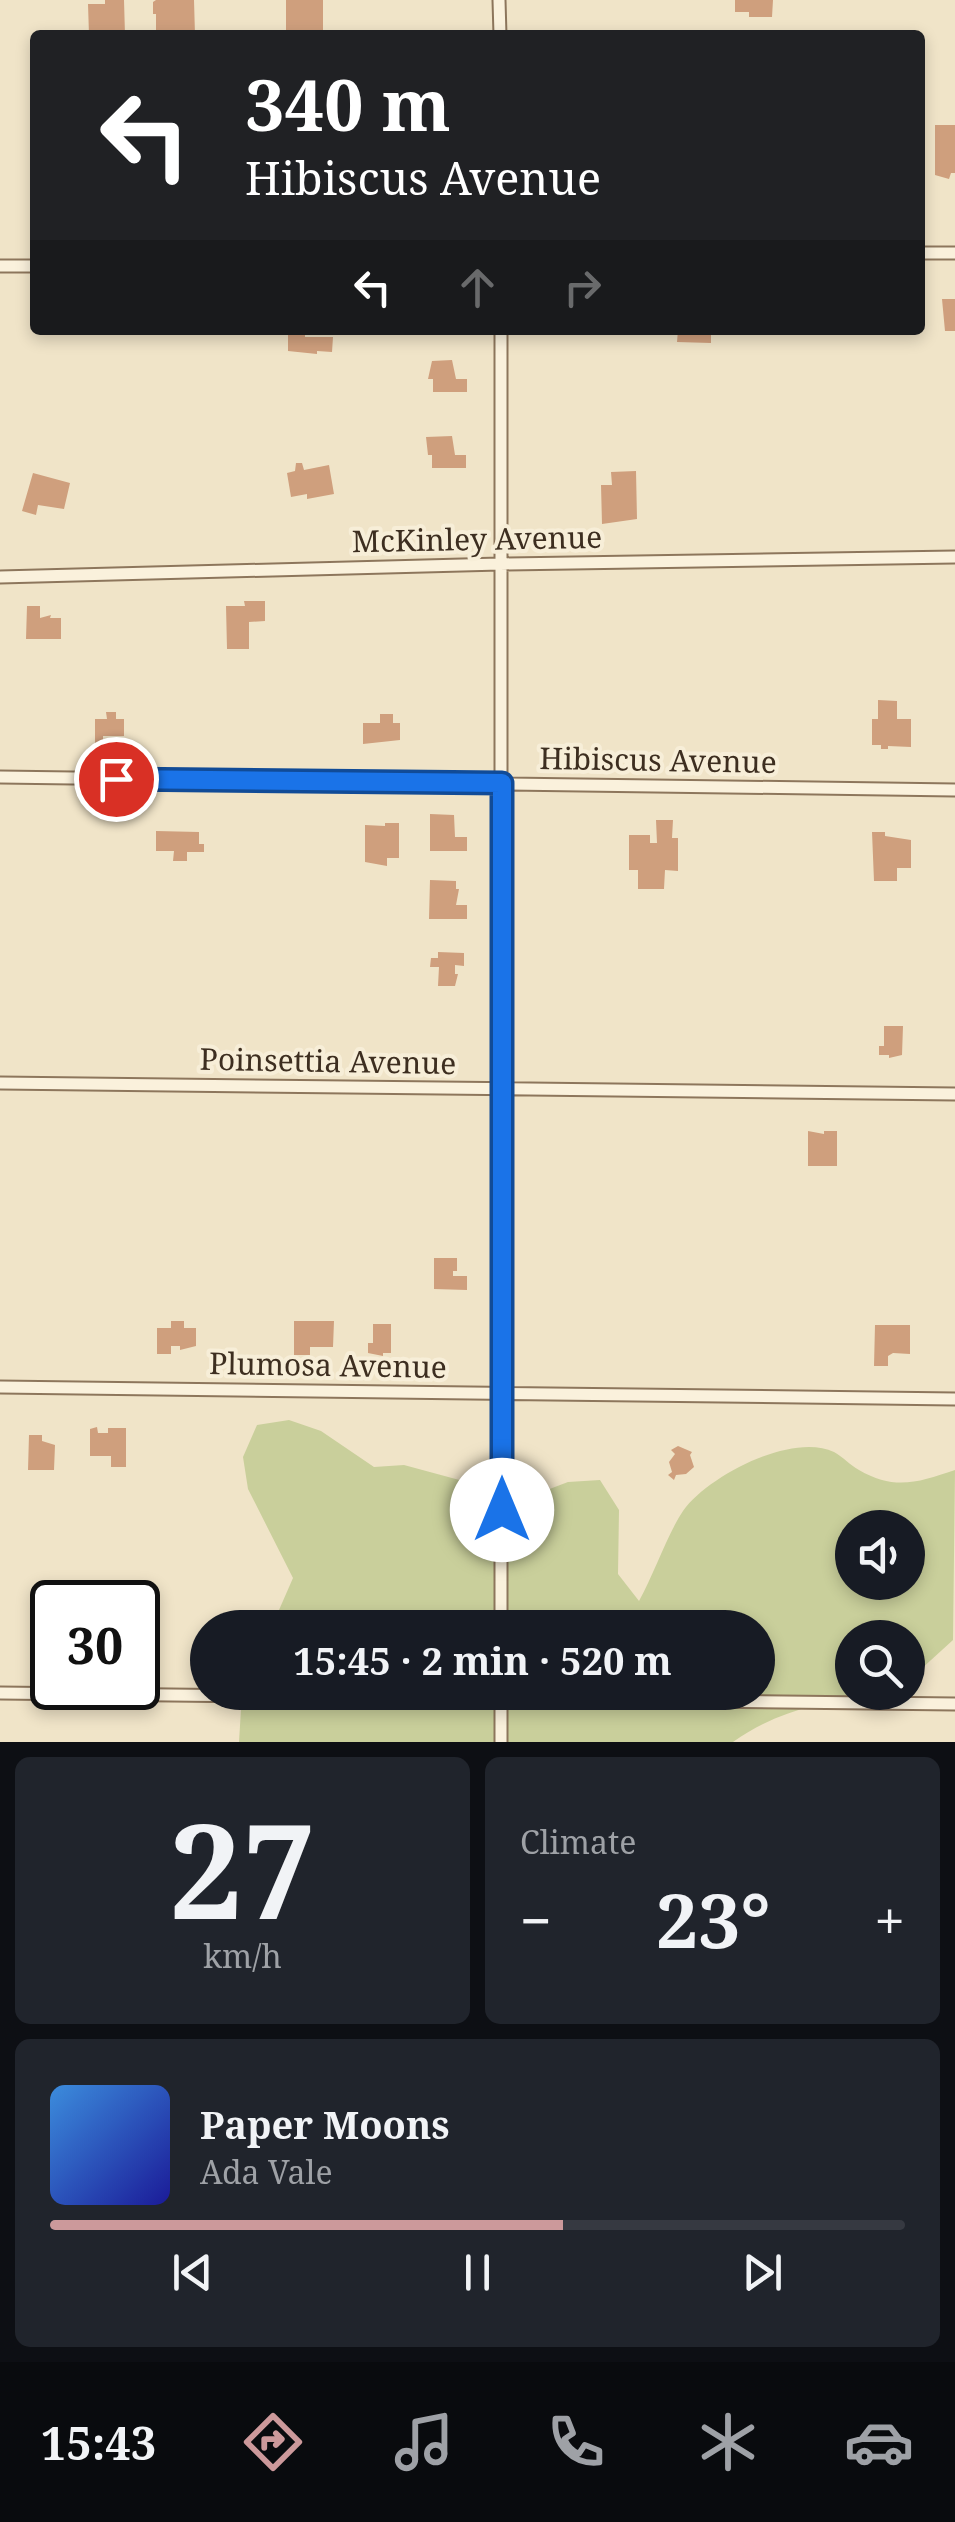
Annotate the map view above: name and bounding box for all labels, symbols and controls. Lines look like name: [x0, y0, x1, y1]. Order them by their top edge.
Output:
text: 340 m: [245, 56, 451, 152]
icon: left: [80, 70, 210, 200]
text: Hibiscus Avenue: [245, 147, 601, 208]
icon: left: [345, 260, 400, 315]
icon: ahead: [450, 260, 505, 315]
icon: right: [555, 260, 610, 315]
street label: McKinley Avenue: [352, 516, 602, 561]
pin: [74, 737, 159, 822]
street label: Hibiscus Avenue: [539, 737, 777, 782]
icon: arrive: [89, 752, 144, 807]
street label: Poinsettia Avenue: [199, 1038, 457, 1083]
street label: Plumosa Avenue: [209, 1342, 447, 1387]
position arrow: [450, 1458, 554, 1562]
map controls: [835, 1510, 925, 1710]
button: sound: [835, 1510, 925, 1600]
speed limit sign: 30: [30, 1580, 160, 1710]
button: search: [835, 1620, 925, 1710]
text: 15:45 · 2 min · 520 m: [293, 1634, 672, 1686]
text: 27: [169, 1780, 316, 1957]
text: Climate: [520, 1820, 636, 1863]
text: 23°: [656, 1868, 770, 1970]
text: −: [520, 1882, 552, 1957]
text: +: [874, 1882, 905, 1957]
text: km/h: [203, 1934, 282, 1977]
text: Paper Moons: [200, 2098, 450, 2150]
text: Ada Vale: [200, 2150, 333, 2193]
icon: previous: [165, 2245, 220, 2300]
icon: pause: [450, 2245, 505, 2300]
icon: next: [735, 2245, 790, 2300]
icon: directions: [238, 2407, 308, 2477]
icon: music: [389, 2407, 459, 2477]
icon: phone: [541, 2407, 611, 2477]
icon: climate: [693, 2407, 763, 2477]
icon: car: [844, 2407, 914, 2477]
text: 15:43: [41, 2412, 156, 2473]

